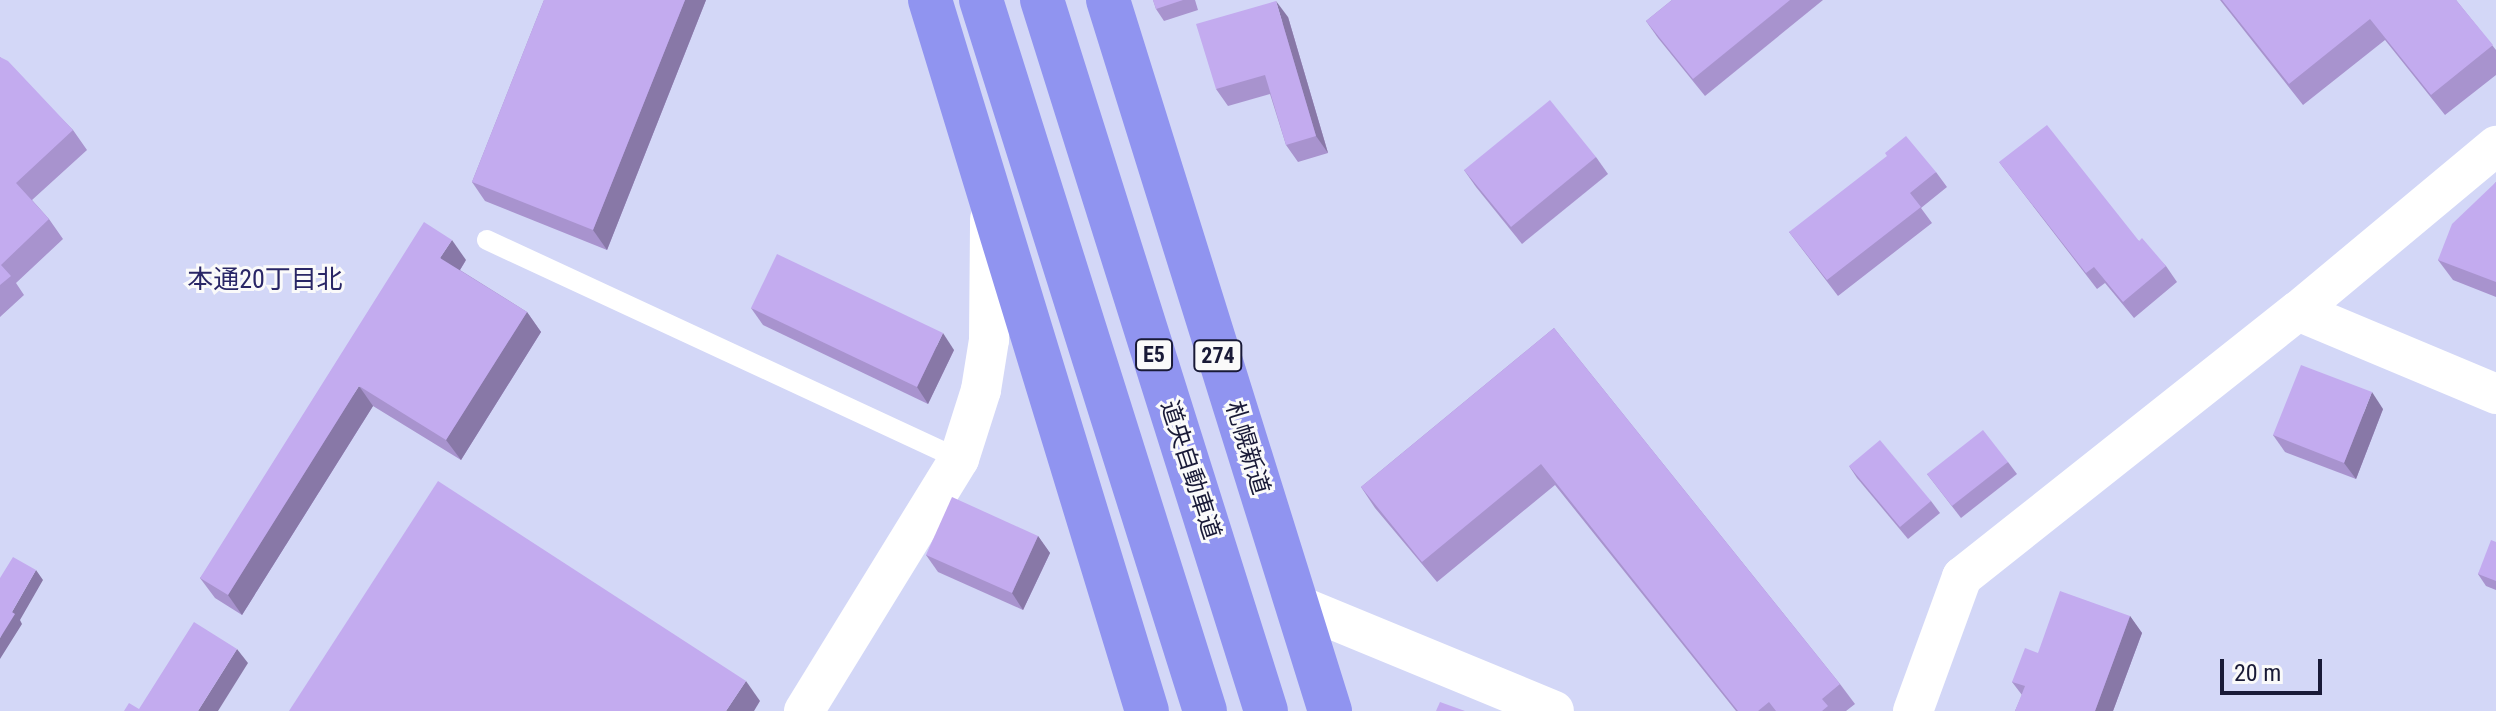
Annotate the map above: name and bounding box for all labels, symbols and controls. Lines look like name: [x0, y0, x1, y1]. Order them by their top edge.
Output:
district label: 本通20丁目北: [187, 264, 343, 296]
road number: E5: [1134, 337, 1174, 373]
road number: 274: [1192, 338, 1244, 374]
street label: 道央自動車道: [1154, 397, 1226, 543]
street label: 札幌新道: [1219, 398, 1275, 498]
scale bar: [2224, 643, 2326, 693]
text: 20 m: [2234, 659, 2281, 687]

